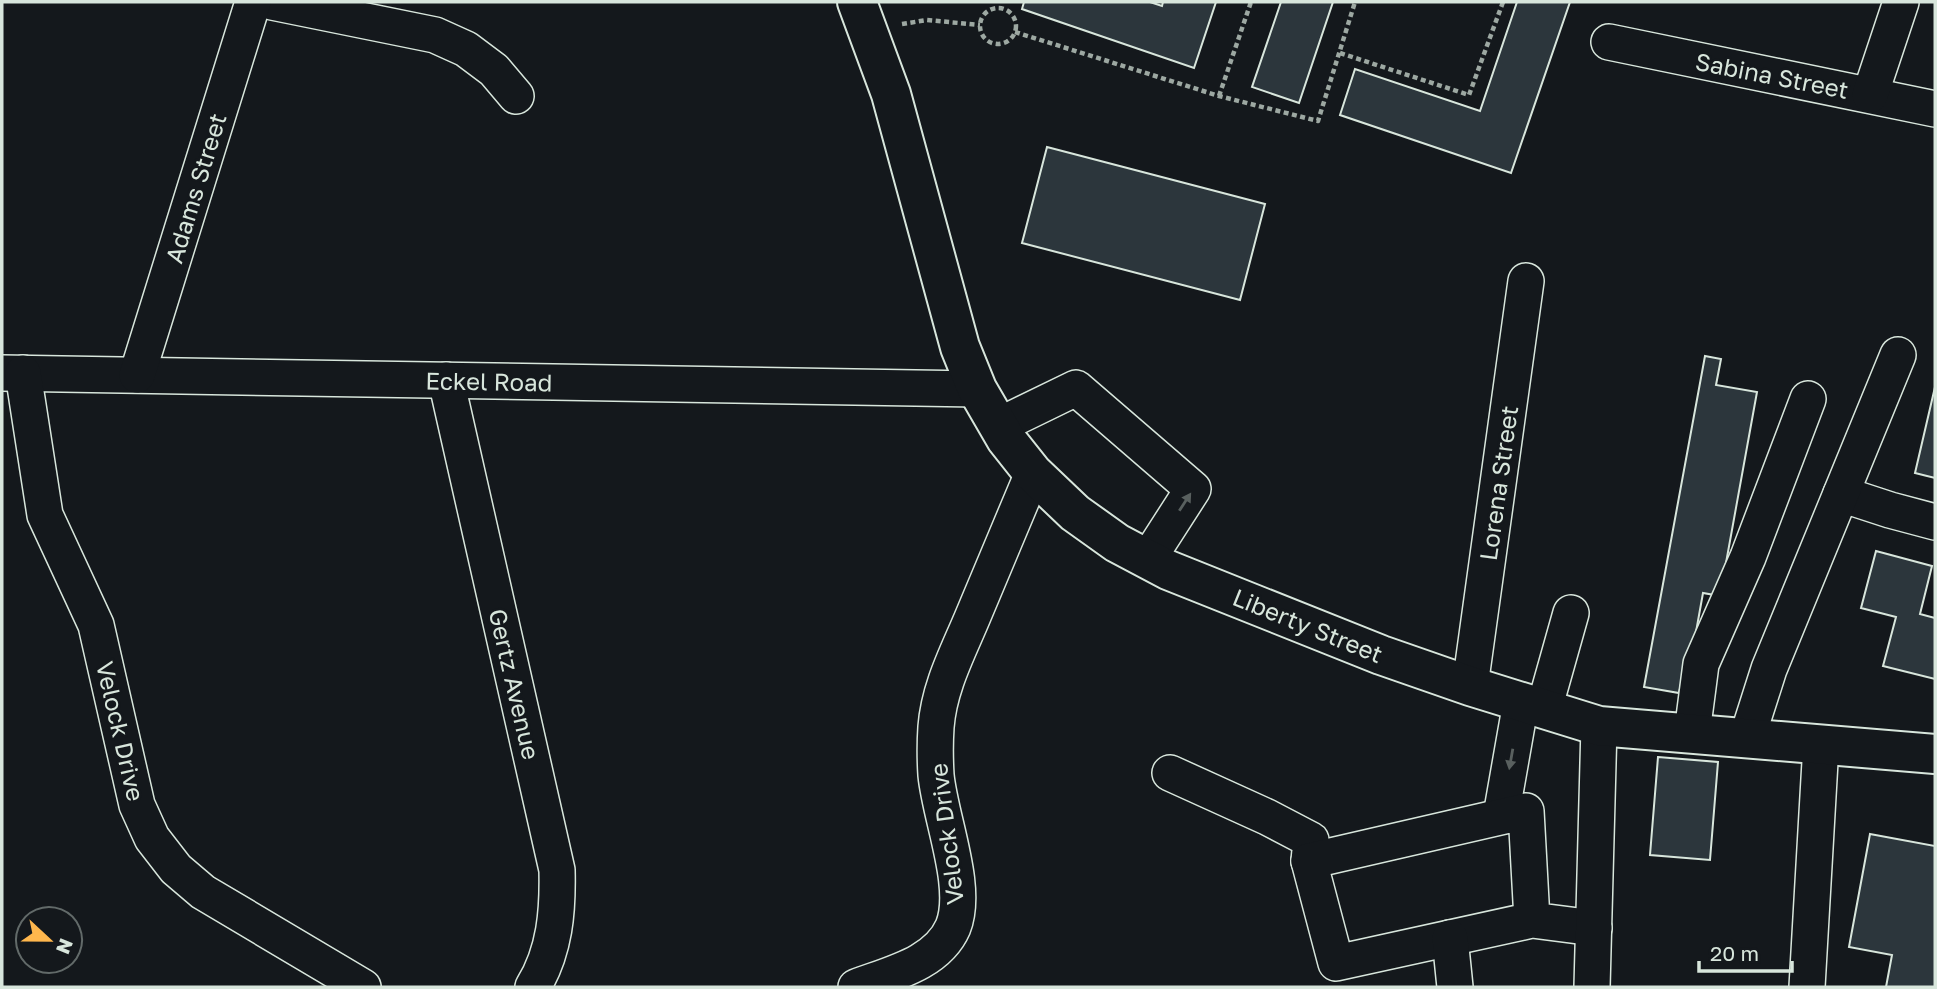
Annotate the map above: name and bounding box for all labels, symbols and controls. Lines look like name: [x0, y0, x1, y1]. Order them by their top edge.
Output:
street label: Sabina Street: [1693, 46, 1851, 104]
street label: Adams Street: [158, 110, 232, 266]
street label: Eckel Road: [425, 365, 553, 397]
street label: Lorena Street: [1473, 404, 1523, 562]
one-way arrow: [1178, 492, 1191, 511]
street label: Liberty Street: [1229, 582, 1387, 668]
street label: Gertz Avenue: [484, 606, 546, 762]
street label: Velock Drive: [91, 658, 151, 804]
one-way arrow: [1505, 748, 1516, 770]
street label: Velock Drive: [923, 762, 969, 906]
north arrow: [14, 905, 84, 975]
scale bar: [1699, 930, 1792, 974]
text: N: [52, 936, 79, 958]
text: 20 m: [1710, 940, 1759, 966]

